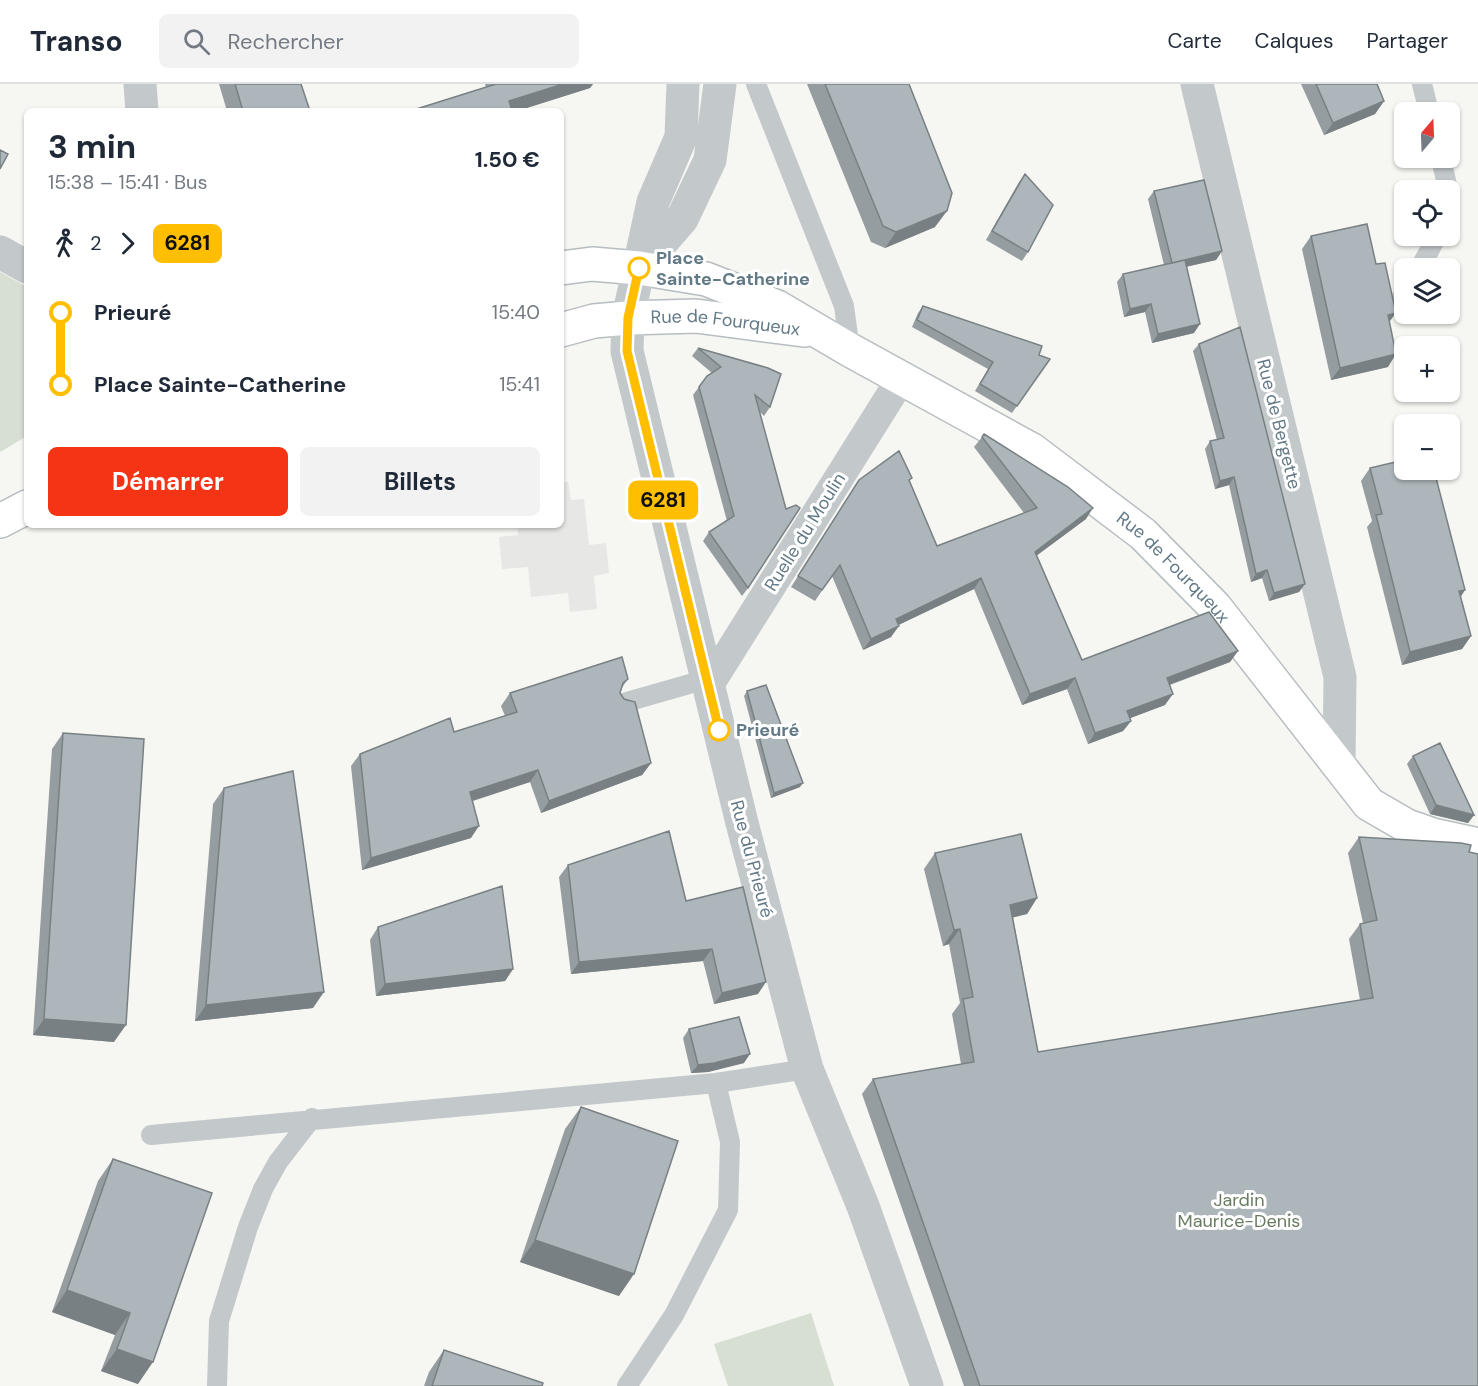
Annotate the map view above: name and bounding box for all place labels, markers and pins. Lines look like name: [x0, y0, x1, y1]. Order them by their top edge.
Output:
place label: Place Sainte-Catherine: [656, 246, 810, 291]
marker: Place Sainte-Catherine: [628, 257, 650, 279]
place label: Prieuré: [736, 718, 799, 742]
marker: Prieuré: [708, 719, 730, 741]

